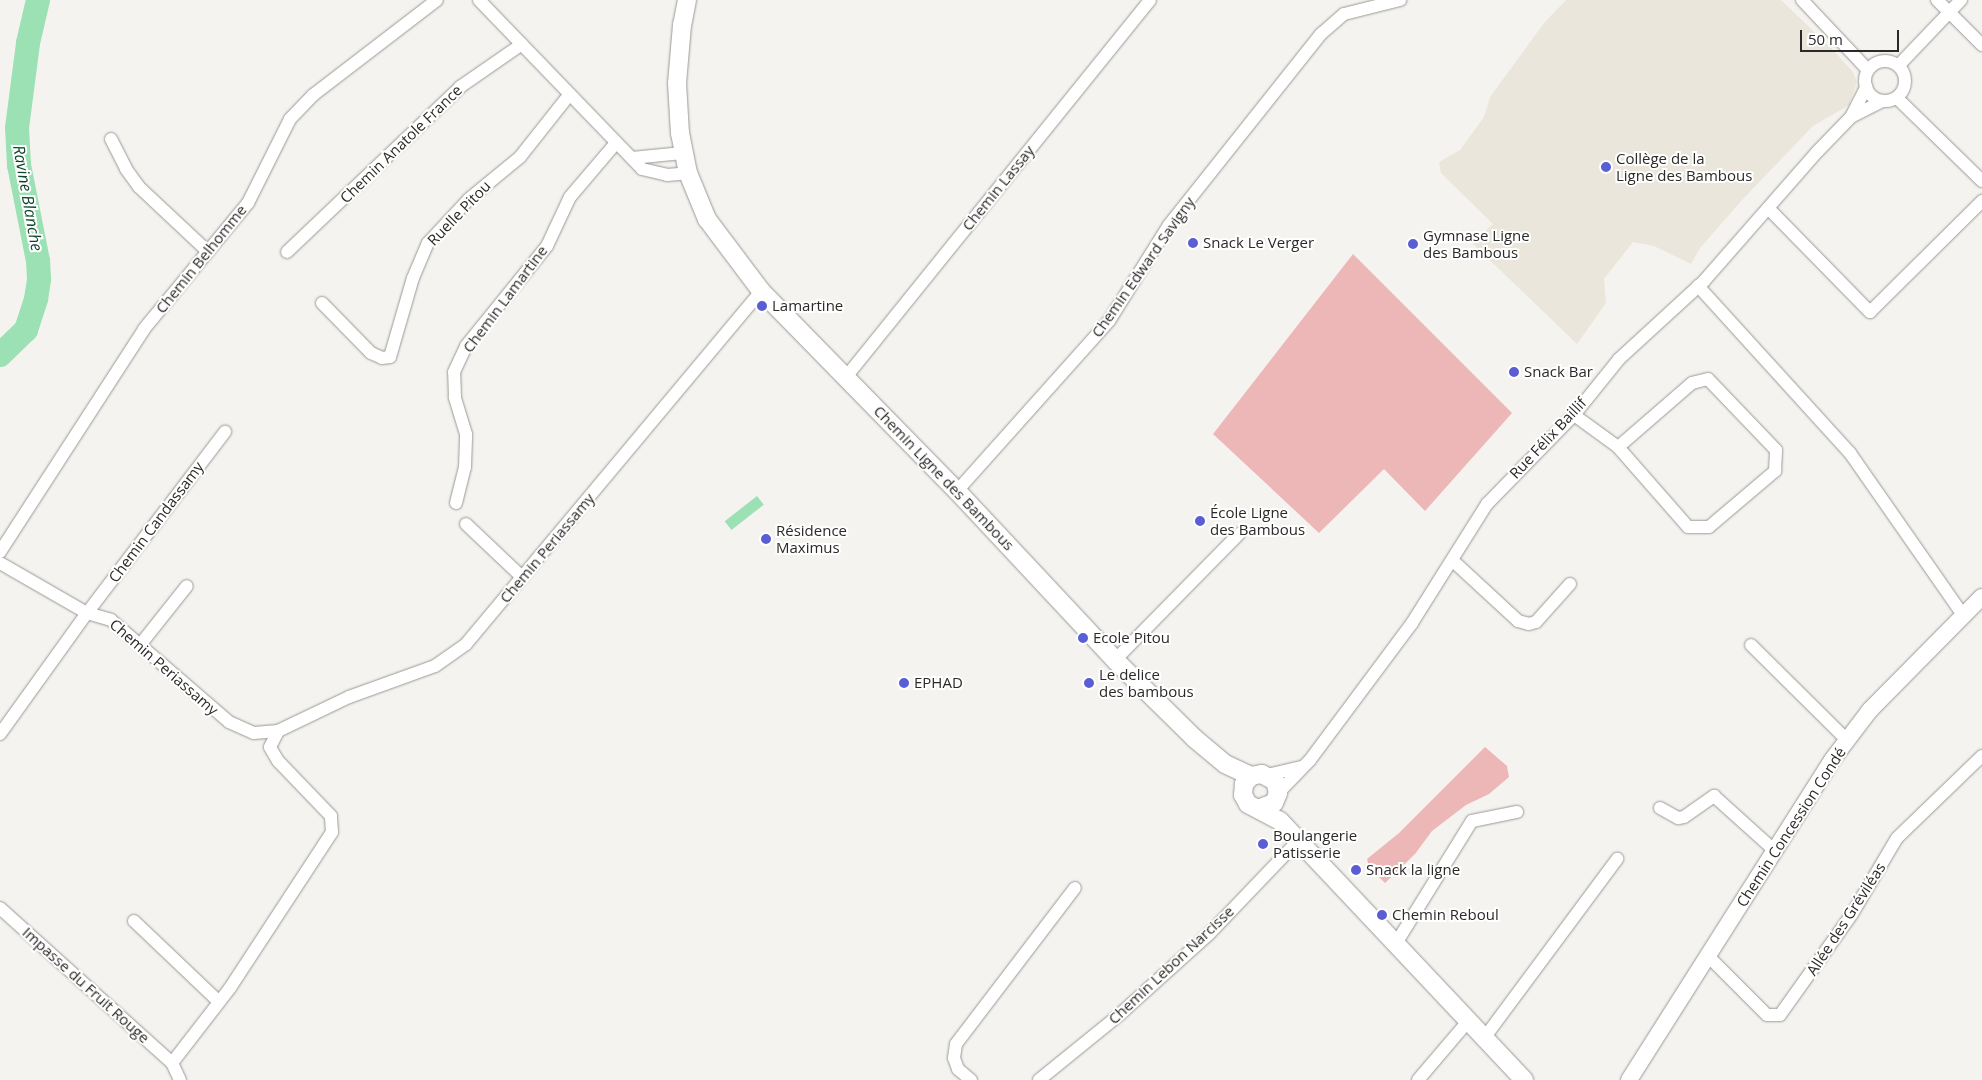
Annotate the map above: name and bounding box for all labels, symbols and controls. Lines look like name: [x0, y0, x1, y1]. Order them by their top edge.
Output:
scale bar: [1802, 20, 1901, 52]
text: 50 m: [1808, 29, 1843, 49]
street label: Chemin Anatole France: [336, 81, 466, 207]
street label: Chemin Lassay: [958, 142, 1038, 234]
water label: Ravine Blanche: [9, 144, 47, 252]
place label: Collège de la Ligne des Bambous: [1616, 149, 1752, 184]
marker: Collège de la Ligne des Bambous: [1600, 161, 1612, 173]
street label: Ruelle Pitou: [424, 177, 494, 249]
street label: Chemin Edward Savigny: [1088, 193, 1198, 341]
street label: Chemin Belhomme: [152, 201, 250, 317]
place label: Gymnase Ligne des Bambous: [1423, 226, 1530, 261]
place label: Snack Le Verger: [1203, 234, 1314, 252]
marker: Snack Le Verger: [1187, 237, 1199, 249]
marker: Gymnase Ligne des Bambous: [1407, 238, 1419, 250]
street label: Chemin Lamartine: [459, 242, 551, 356]
place label: Lamartine: [772, 297, 843, 315]
marker: Lamartine: [756, 300, 768, 312]
place label: Snack Bar: [1524, 363, 1593, 381]
marker: Snack Bar: [1508, 366, 1520, 378]
street label: Rue Félix Baillif: [1506, 394, 1590, 482]
street label: Chemin Ligne des Bambous: [870, 402, 1018, 554]
street label: Chemin Candassamy: [105, 458, 207, 586]
street label: Chemin Periassamy: [496, 490, 598, 606]
place label: École Ligne des Bambous: [1210, 503, 1305, 538]
marker: École Ligne des Bambous: [1194, 515, 1206, 527]
place label: Résidence Maximus: [776, 521, 847, 556]
marker: Résidence Maximus: [760, 533, 772, 545]
street label: Chemin Periassamy: [106, 615, 222, 719]
place label: Ecole Pitou: [1093, 629, 1170, 647]
marker: Ecole Pitou: [1077, 632, 1089, 644]
place label: Le delice des bambous: [1099, 665, 1194, 700]
place label: EPHAD: [914, 674, 963, 692]
marker: EPHAD: [898, 677, 910, 689]
marker: Le delice des bambous: [1083, 677, 1095, 689]
street label: Chemin Concession Condé: [1733, 744, 1849, 910]
place label: Boulangerie Patisserie: [1273, 826, 1357, 861]
marker: Boulangerie Patisserie: [1257, 838, 1269, 850]
street label: Allée des Gréviléas: [1803, 859, 1889, 979]
place label: Snack la ligne: [1366, 861, 1460, 879]
marker: Snack la ligne: [1350, 864, 1362, 876]
street label: Chemin Lebon Narcisse: [1105, 902, 1237, 1028]
place label: Chemin Reboul: [1392, 906, 1499, 924]
marker: Chemin Reboul: [1376, 909, 1388, 921]
street label: Impasse du Fruit Rouge: [19, 923, 153, 1047]

